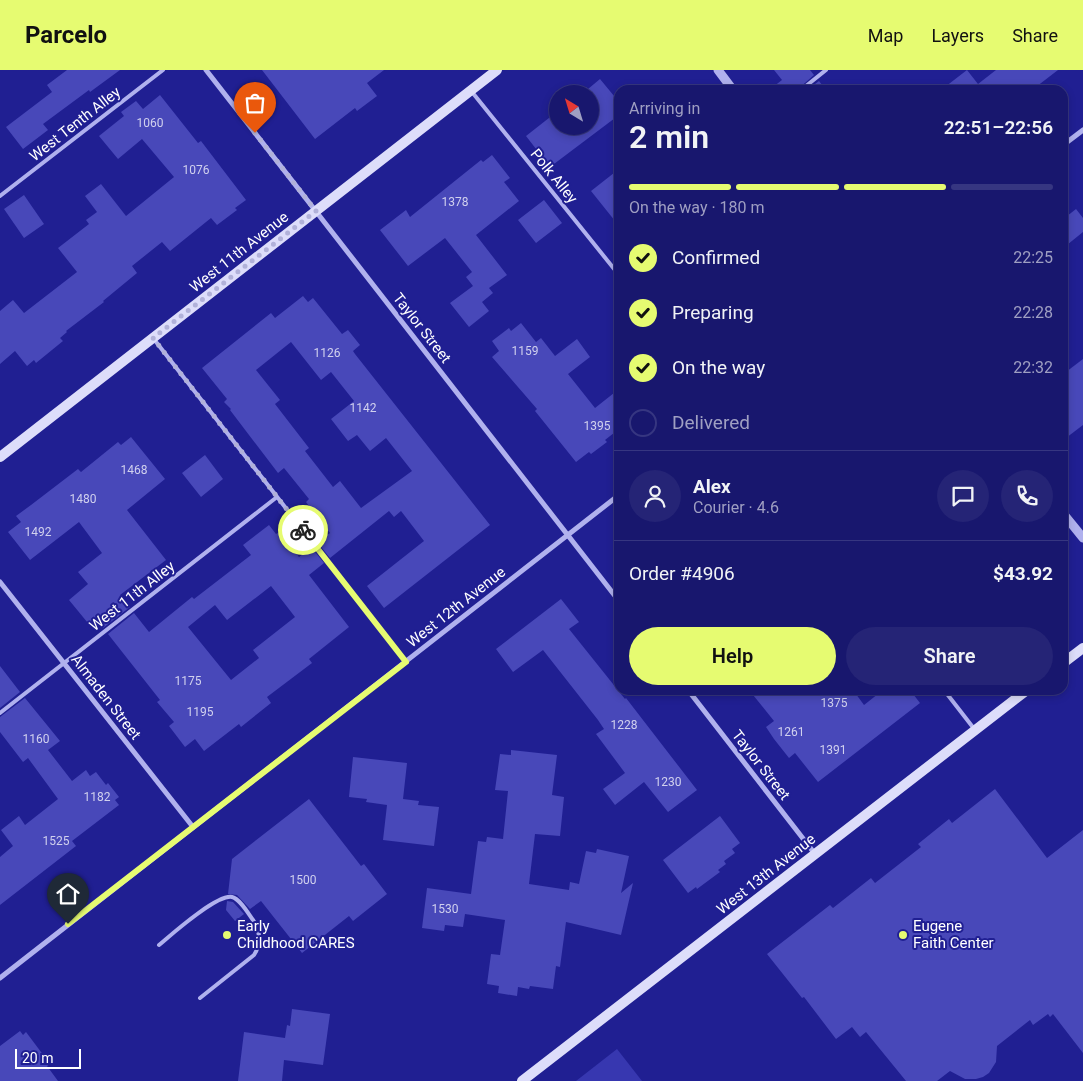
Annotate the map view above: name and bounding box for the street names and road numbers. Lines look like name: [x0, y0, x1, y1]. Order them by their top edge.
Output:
street label: West Tenth Alley: [26, 83, 124, 165]
street label: Polk Alley: [527, 145, 581, 207]
street label: West 11th Avenue: [186, 208, 292, 296]
street label: Taylor Street: [389, 289, 455, 367]
street label: West 11th Alley: [86, 557, 178, 635]
street label: West 12th Avenue: [403, 563, 509, 651]
street label: Almaden Street: [67, 651, 145, 743]
street label: Taylor Street: [728, 726, 794, 804]
street label: West 13th Avenue: [713, 830, 819, 918]

